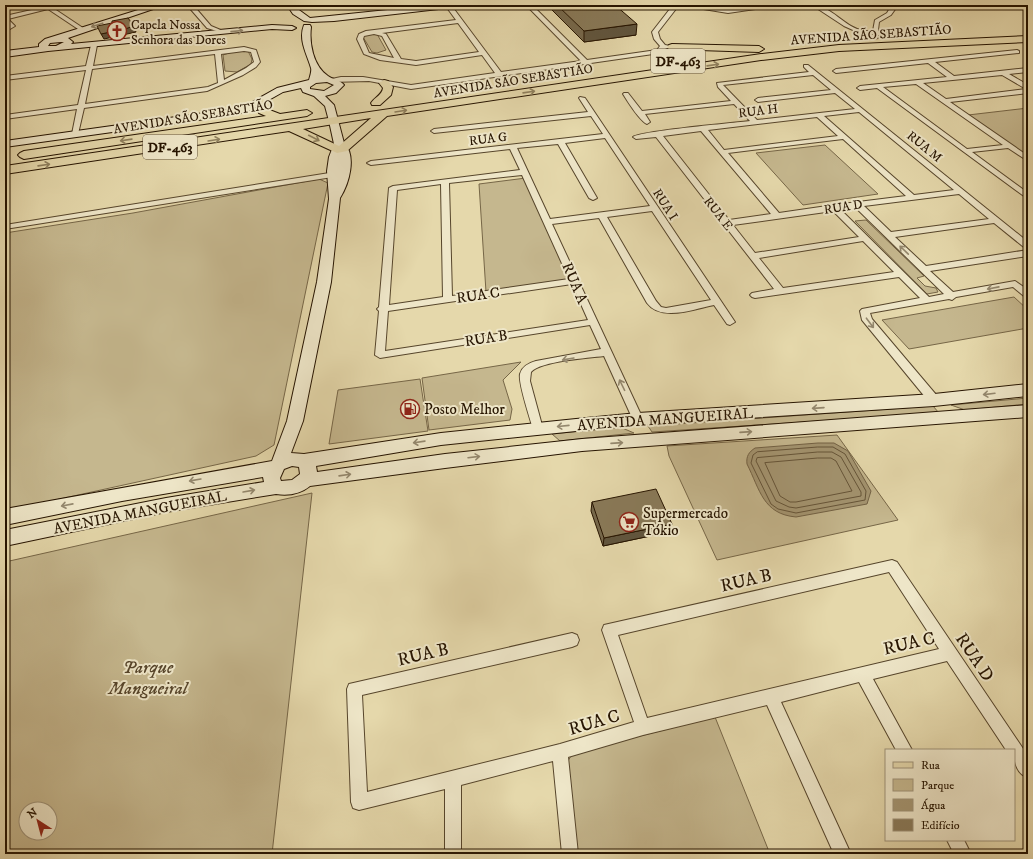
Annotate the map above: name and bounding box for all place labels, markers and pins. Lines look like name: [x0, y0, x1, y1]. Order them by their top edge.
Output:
place label: Capela Nossa Senhora das Dores: [131, 17, 226, 48]
church icon: Capela Nossa Senhora das Dores: [106, 20, 128, 42]
fuel station icon: Posto Melhor: [399, 398, 421, 420]
place label: Posto Melhor: [424, 400, 505, 419]
place label: Supermercado Tókio: [643, 504, 728, 540]
supermarket icon: Supermercado Tókio: [618, 511, 640, 533]

